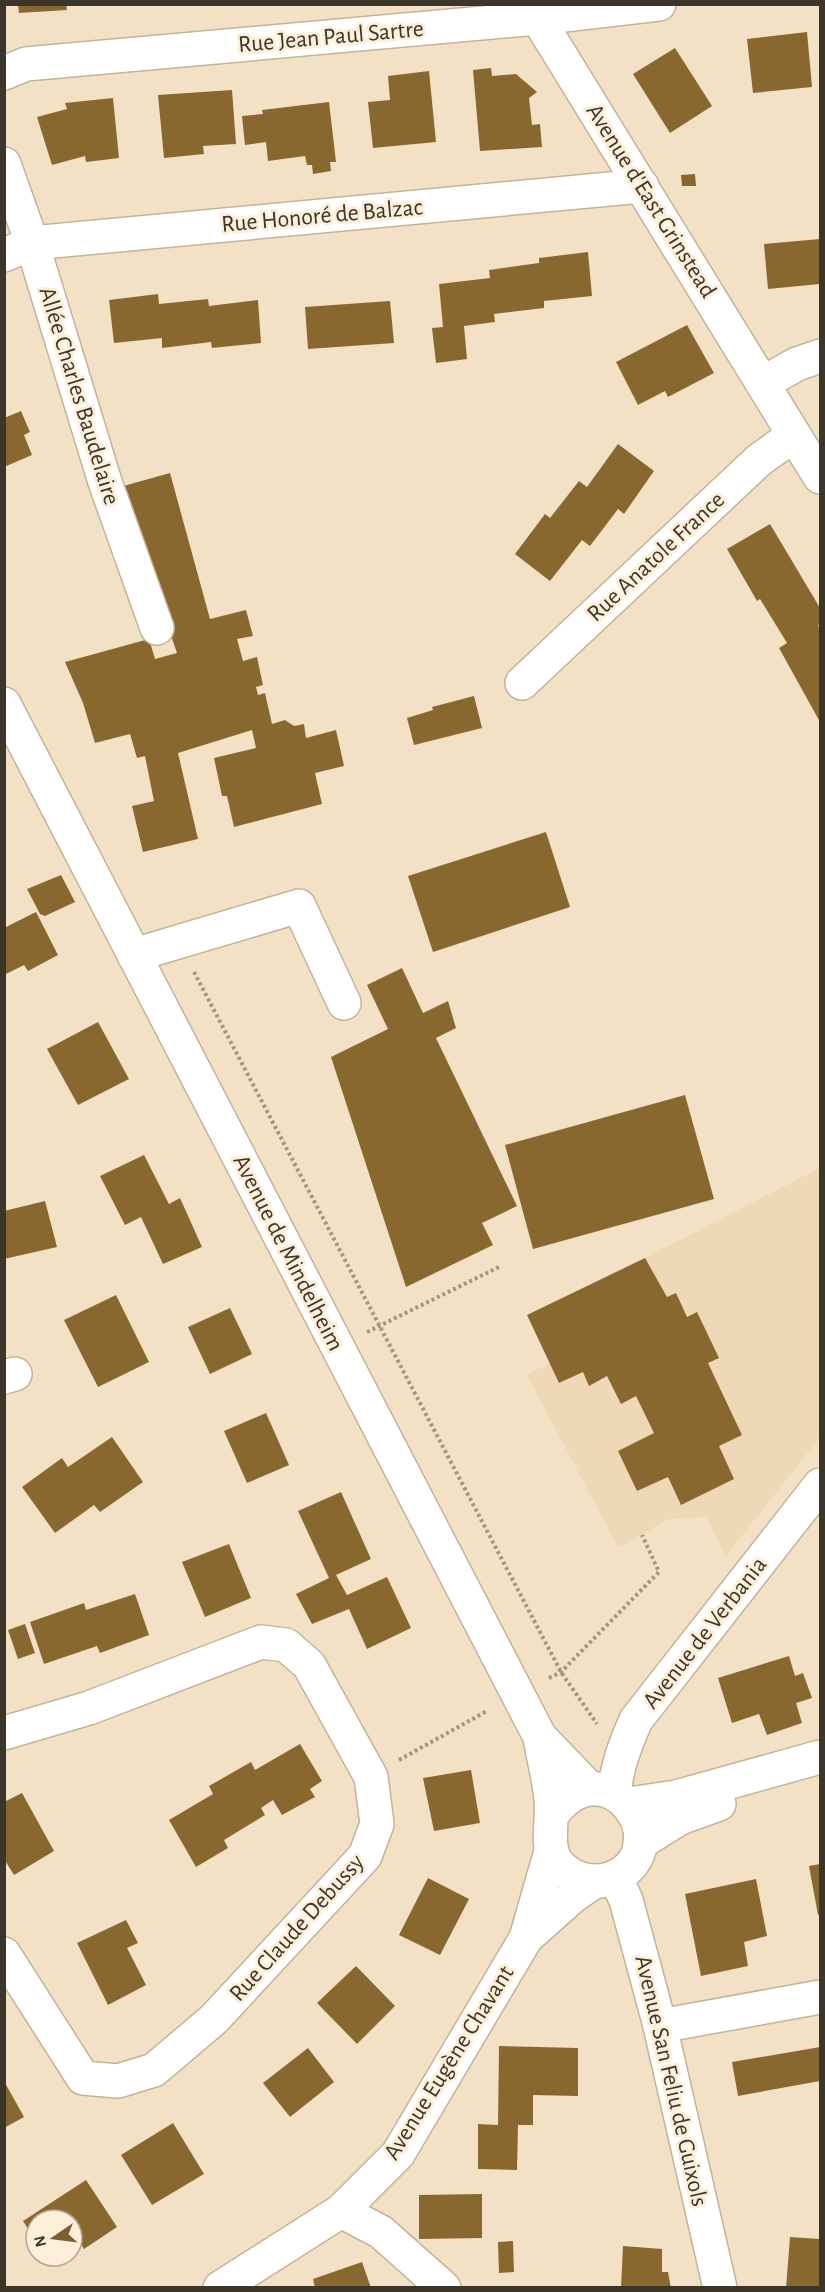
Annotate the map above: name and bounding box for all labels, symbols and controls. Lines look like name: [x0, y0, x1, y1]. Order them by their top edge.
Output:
street label: Rue Jean Paul Sartre: [237, 17, 425, 57]
street label: Avenue d'East Grinstead: [582, 100, 720, 302]
street label: Rue Honoré de Balzac: [220, 195, 424, 237]
street label: Allée Charles Baudelaire: [34, 284, 124, 508]
street label: Rue Anatole France: [583, 488, 729, 626]
street label: Avenue de Mindelheim: [228, 1151, 348, 1355]
street label: Avenue de Verbania: [639, 1553, 771, 1713]
street label: Rue Claude Debussy: [225, 1850, 369, 2006]
street label: Avenue San Feliu de Guixols: [630, 1953, 712, 2209]
street label: Avenue Eugène Chavant: [380, 1961, 519, 2164]
north arrow: [24, 2208, 84, 2268]
text: N: [31, 2234, 50, 2249]

